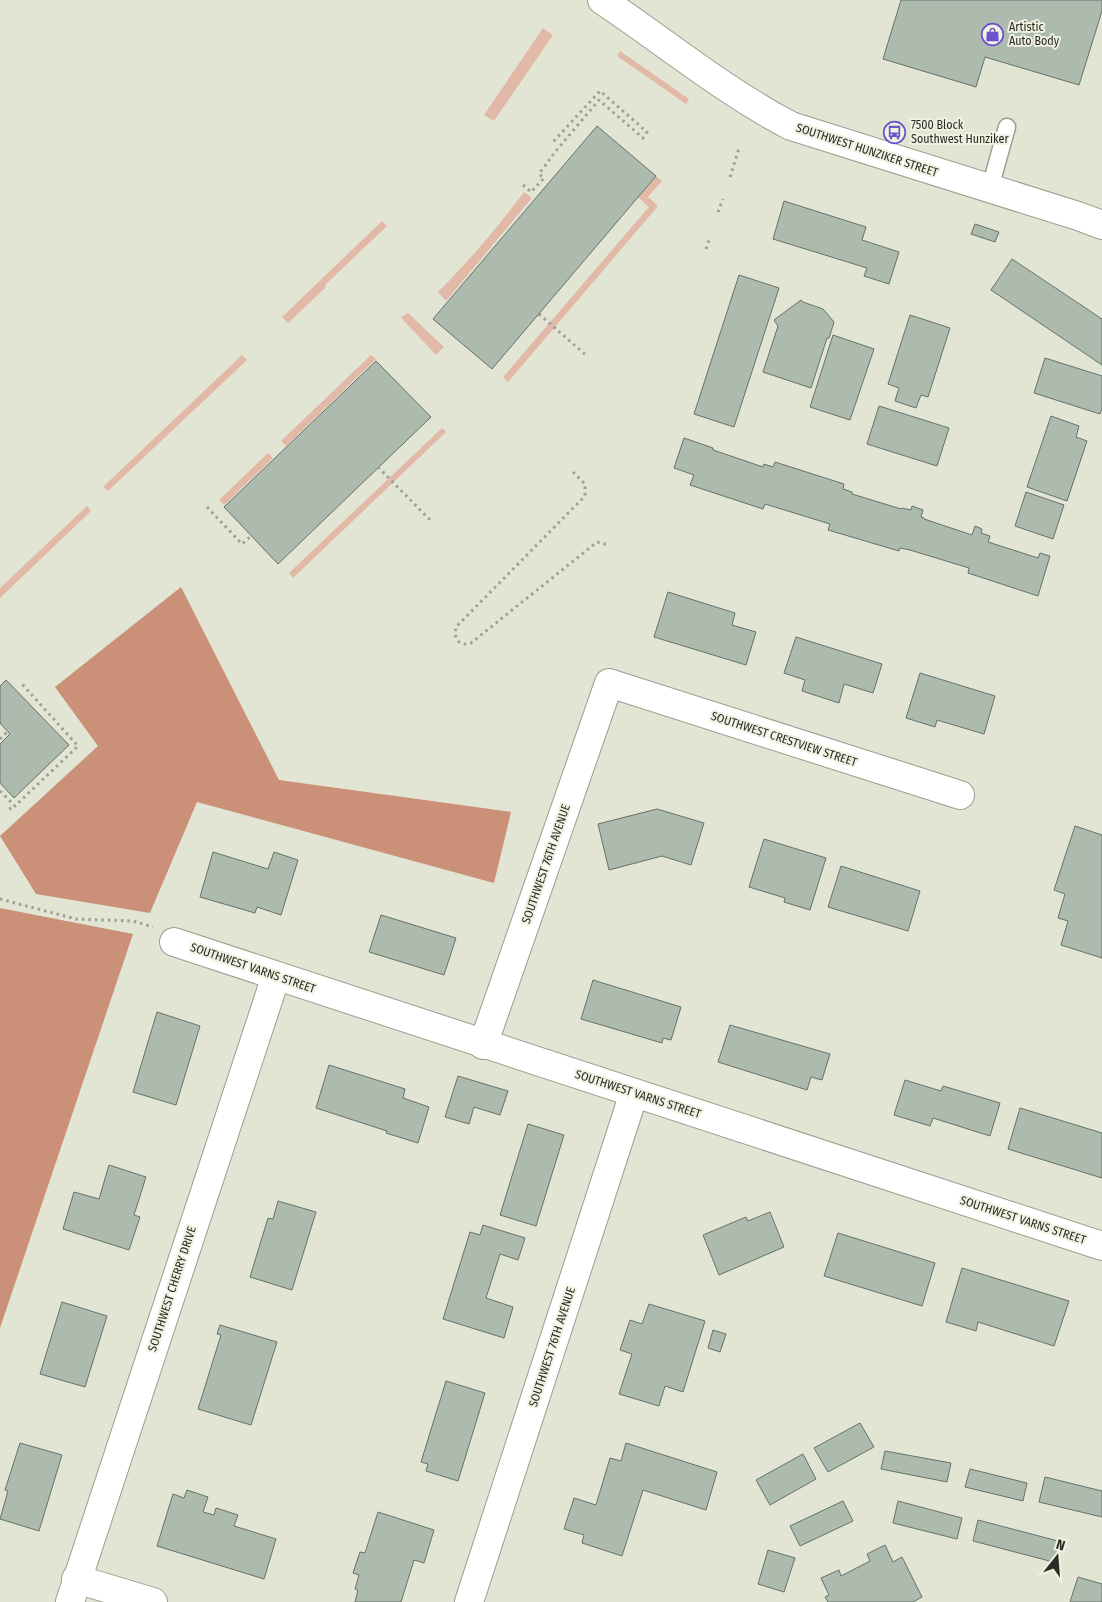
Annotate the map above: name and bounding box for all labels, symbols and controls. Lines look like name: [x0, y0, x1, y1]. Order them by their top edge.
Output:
place label: Artistic Auto Body: [1009, 20, 1060, 48]
shop icon: Artistic Auto Body: [981, 22, 1005, 46]
place label: 7500 Block Southwest Hunziker: [911, 118, 1009, 146]
street label: SOUTHWEST HUNZIKER STREET: [794, 120, 940, 180]
bus stop icon: 7500 Block Southwest Hunziker: [883, 120, 907, 144]
street label: SOUTHWEST CRESTVIEW STREET: [709, 709, 859, 769]
street label: SOUTHWEST 76TH AVENUE: [519, 802, 573, 926]
street label: SOUTHWEST VARNS STREET: [189, 940, 318, 996]
street label: SOUTHWEST VARNS STREET: [573, 1067, 703, 1121]
street label: SOUTHWEST VARNS STREET: [958, 1193, 1088, 1247]
street label: SOUTHWEST CHERRY DRIVE: [145, 1224, 199, 1353]
street label: SOUTHWEST 76TH AVENUE: [526, 1285, 578, 1409]
north arrow: [1032, 1532, 1082, 1582]
text: N: [1054, 1536, 1067, 1554]

